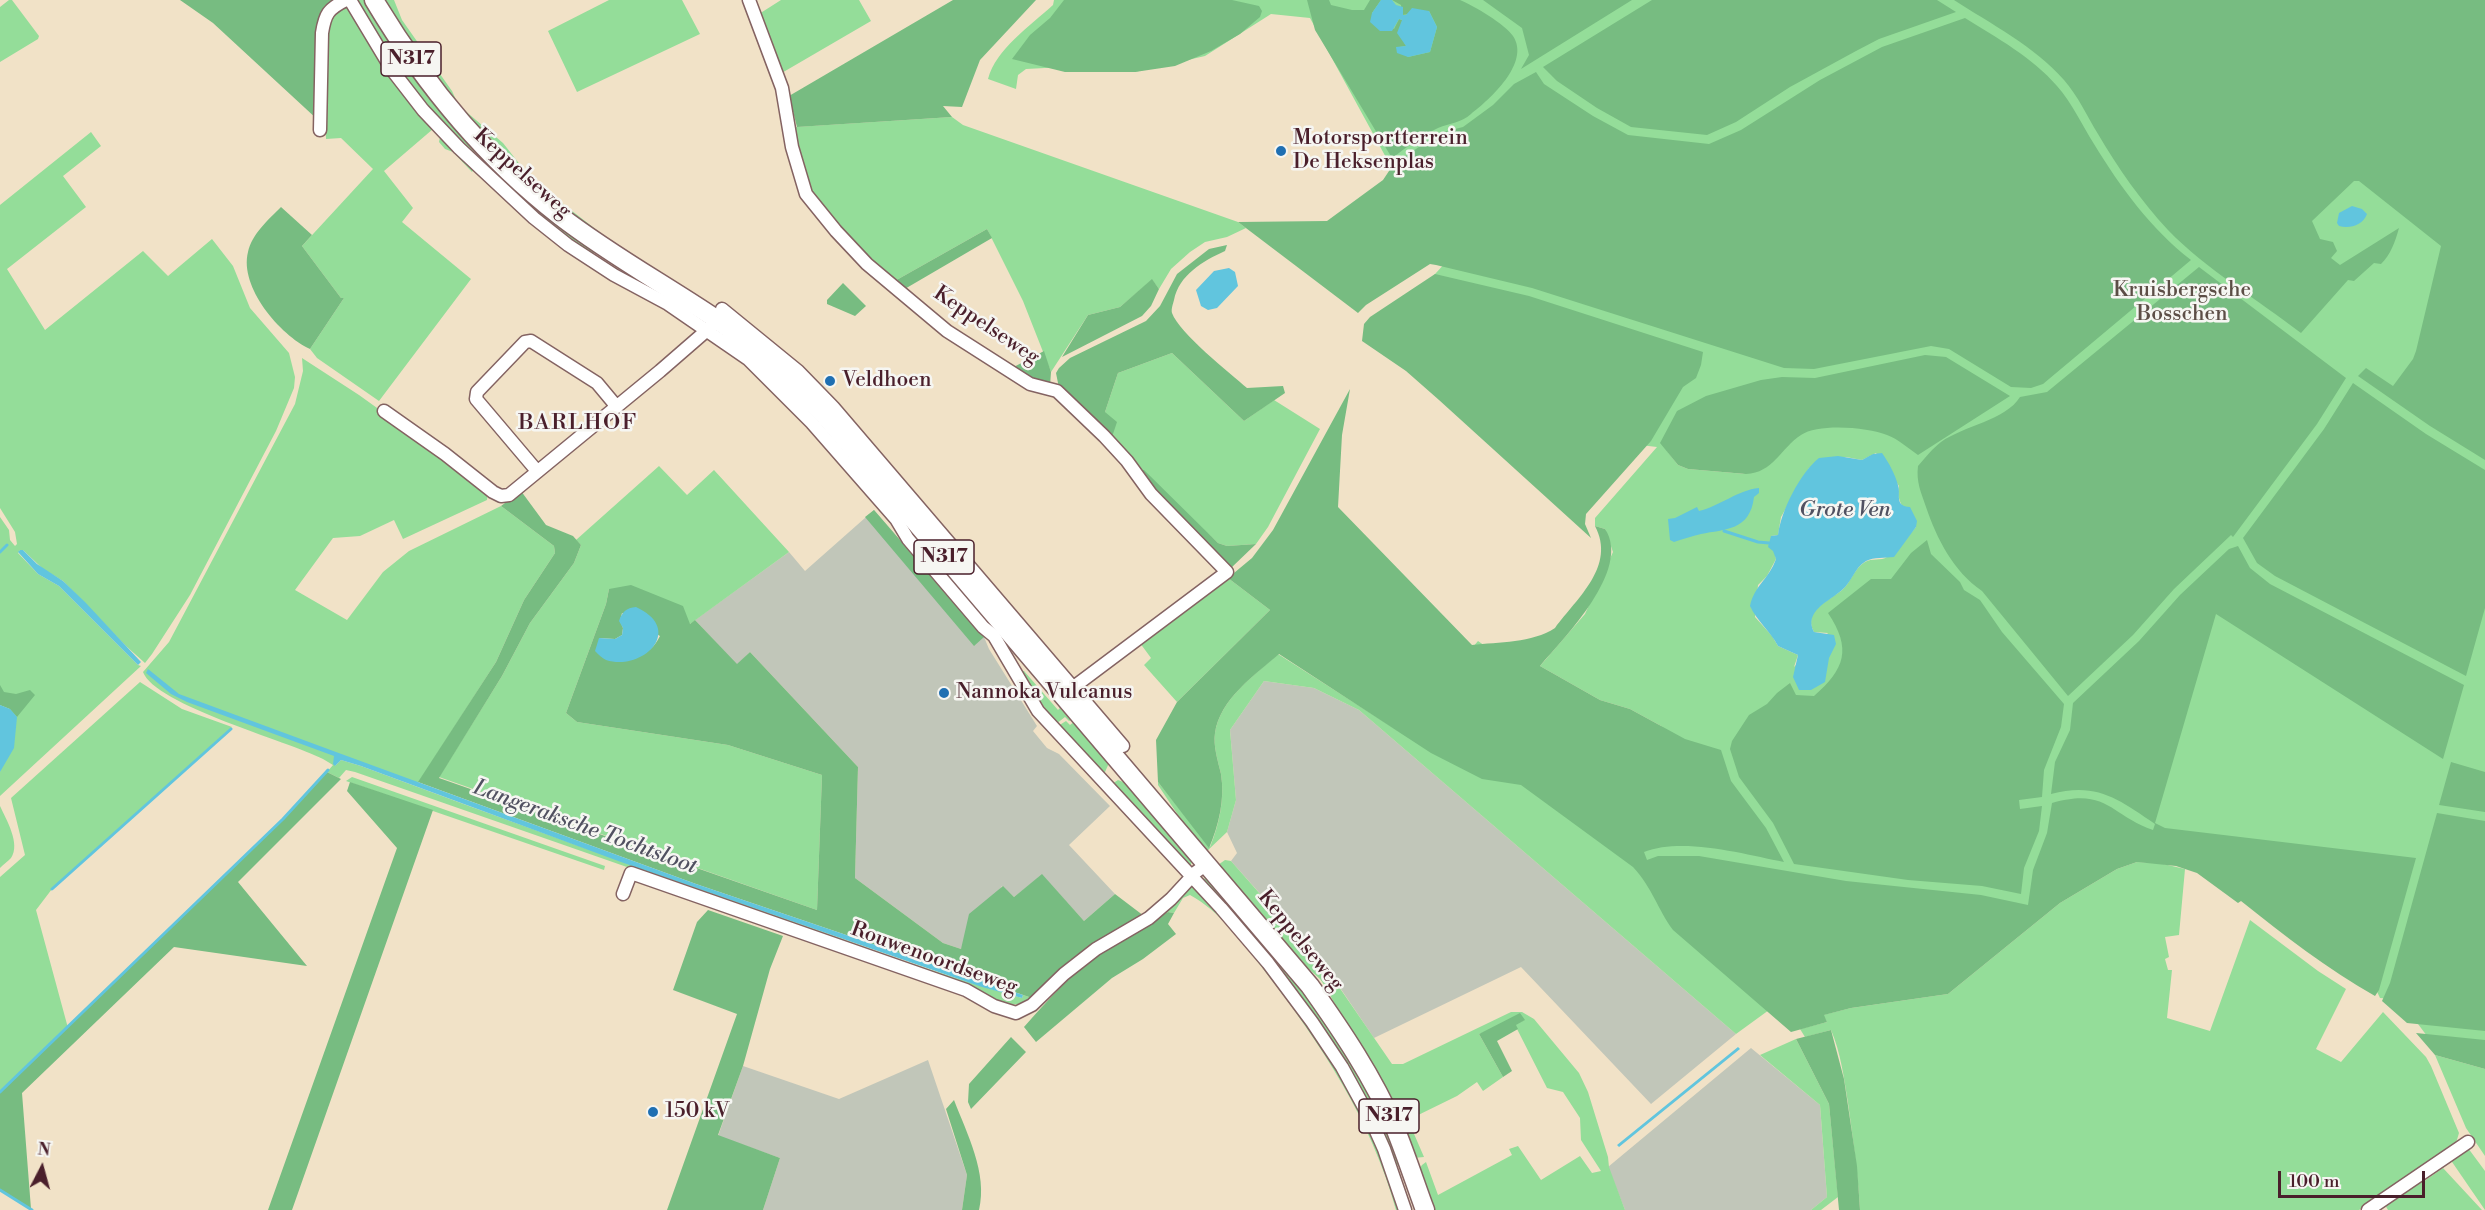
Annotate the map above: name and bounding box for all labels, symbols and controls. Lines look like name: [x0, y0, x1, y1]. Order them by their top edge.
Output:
road number: N317: [381, 42, 441, 76]
street label: Keppelseweg: [468, 124, 576, 224]
place label: Motorsportterrein De Heksenplas: [1293, 126, 1468, 176]
marker: Motorsportterrein De Heksenplas: [1274, 144, 1288, 158]
park label: Kruisbergsche Bosschen: [2113, 278, 2251, 328]
street label: Keppelseweg: [928, 281, 1044, 371]
place label: Veldhoen: [842, 368, 931, 394]
marker: Veldhoen: [823, 374, 837, 388]
district label: BARLHOF: [518, 411, 638, 437]
water label: Grote Ven: [1799, 498, 1891, 524]
road number: N317: [914, 540, 974, 574]
place label: Nannoka Vulcanus: [956, 680, 1132, 706]
marker: Nannoka Vulcanus: [937, 686, 951, 700]
water label: Langeraksche Tochtsloot: [470, 775, 700, 881]
street label: Keppelseweg: [1252, 885, 1348, 997]
street label: Rouwenoordseweg: [847, 917, 1021, 1001]
place label: 150 kV: [665, 1099, 730, 1125]
road number: N317: [1359, 1099, 1419, 1133]
marker: 150 kV: [646, 1105, 660, 1119]
north arrow: [12, 1138, 72, 1198]
text: N: [37, 1139, 51, 1161]
scale bar: [2281, 1159, 2428, 1197]
text: 100 m: [2289, 1170, 2340, 1193]

